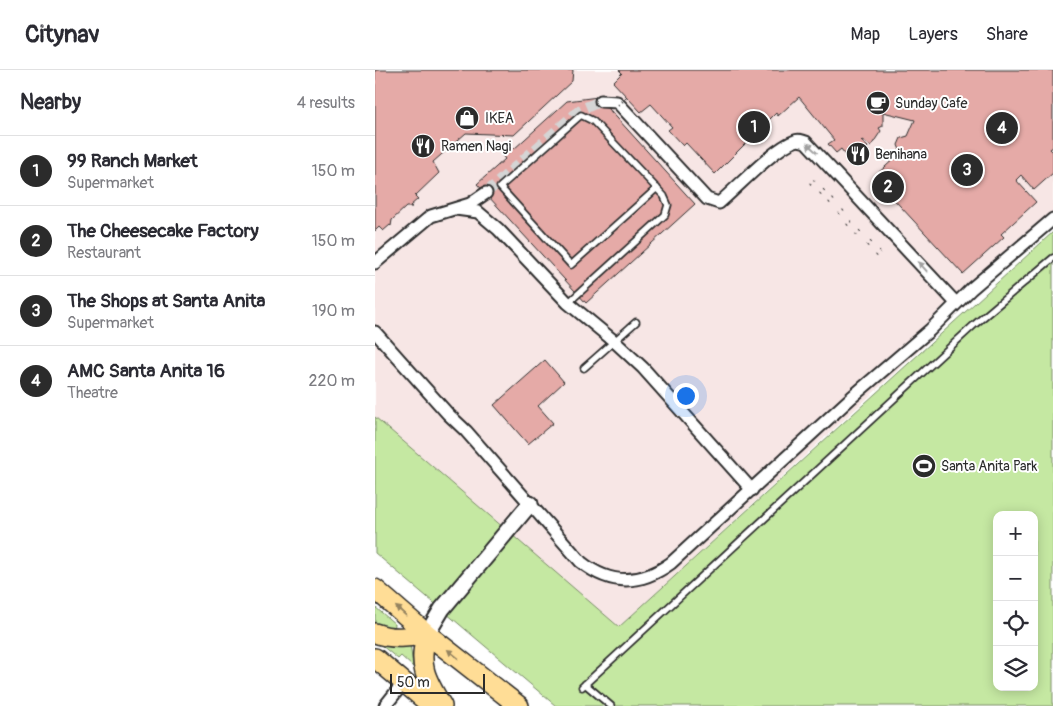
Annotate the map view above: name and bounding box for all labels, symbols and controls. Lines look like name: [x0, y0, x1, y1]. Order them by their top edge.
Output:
text: Citynav: [25, 20, 100, 49]
text: Map: [851, 23, 880, 46]
text: Layers: [908, 23, 958, 46]
text: Share: [986, 23, 1028, 46]
text: Nearby: [20, 89, 81, 116]
cafe icon: Sunday Cafe: [865, 90, 891, 116]
text: 4 results: [297, 93, 355, 113]
place label: Sunday Cafe: [895, 95, 968, 112]
shop icon: IKEA: [454, 105, 480, 131]
pin: 1: [738, 108, 770, 146]
pin: 4: [986, 109, 1018, 147]
place label: IKEA: [485, 110, 514, 127]
restaurant icon: Ramen Nagi: [410, 133, 436, 159]
place label: Ramen Nagi: [441, 138, 512, 155]
restaurant icon: Benihana: [845, 141, 871, 167]
one-way arrow: [807, 142, 819, 154]
place label: Benihana: [875, 146, 927, 163]
text: 99 Ranch Market: [67, 149, 198, 173]
pin: 3: [951, 151, 983, 189]
text: 1: [33, 161, 39, 181]
text: 150 m: [311, 161, 355, 181]
pin: 2: [872, 168, 904, 206]
text: Supermarket: [67, 173, 154, 193]
text: The Cheesecake Factory: [67, 219, 259, 243]
text: 2: [32, 231, 40, 251]
text: 150 m: [311, 231, 355, 251]
text: Restaurant: [67, 243, 141, 263]
one-way arrow: [917, 262, 929, 274]
text: The Shops at Santa Anita: [67, 289, 265, 313]
text: 3: [32, 301, 40, 321]
text: 190 m: [312, 301, 355, 321]
text: Supermarket: [67, 313, 154, 333]
text: AMC Santa Anita 16: [67, 359, 225, 383]
text: 4: [31, 371, 41, 391]
text: 220 m: [309, 371, 355, 391]
text: Theatre: [67, 383, 118, 403]
your location: [673, 383, 699, 409]
sports icon: Santa Anita Park: [911, 453, 937, 479]
place label: Santa Anita Park: [941, 458, 1038, 475]
map controls: [993, 511, 1038, 691]
button: +: [993, 511, 1038, 556]
button: −: [993, 556, 1038, 601]
button: locate: [993, 601, 1038, 646]
one-way arrow: [395, 606, 408, 617]
button: layers: [993, 646, 1038, 691]
one-way arrow: [447, 649, 460, 660]
scale bar: [390, 671, 485, 694]
text: 50 m: [397, 674, 430, 691]

